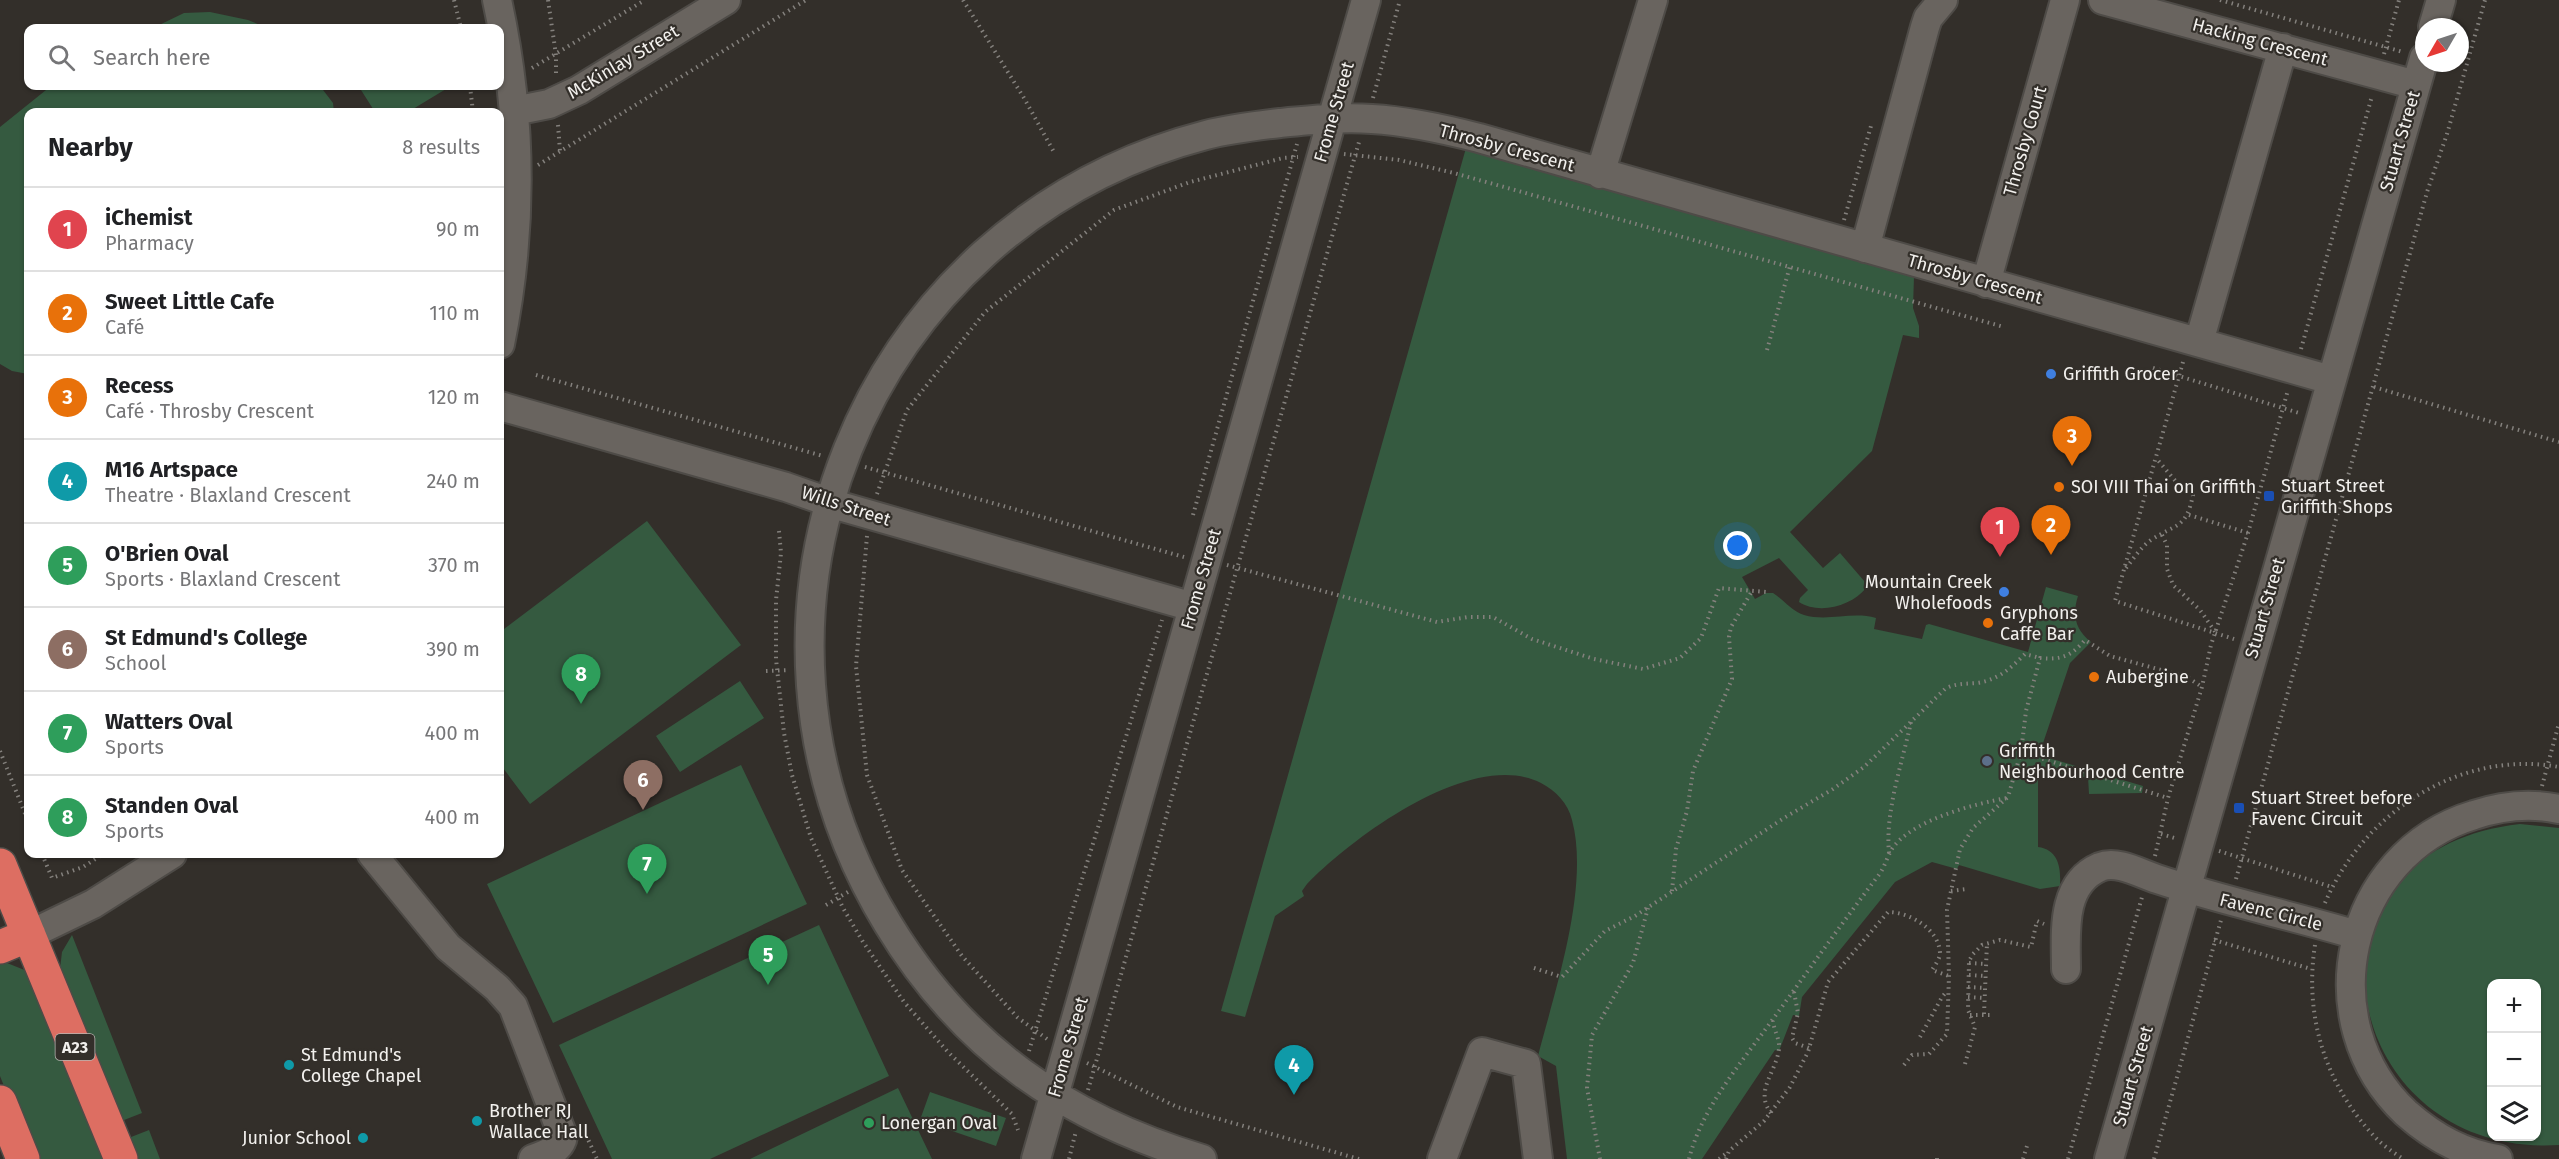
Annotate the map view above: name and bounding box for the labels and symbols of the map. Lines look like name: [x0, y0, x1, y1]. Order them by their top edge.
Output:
street label: Hacking Crescent: [2190, 13, 2331, 71]
north arrow: [2415, 18, 2469, 72]
street label: McKinlay Street: [563, 20, 683, 104]
street label: Frome Street: [1309, 59, 1359, 165]
street label: Throsby Court: [1999, 83, 2051, 199]
street label: Stuart Street: [2375, 88, 2425, 194]
street label: Throsby Crescent: [1437, 119, 1577, 177]
street label: Throsby Crescent: [1905, 249, 2045, 309]
place label: Griffith Grocer: [2063, 363, 2178, 385]
marker: Griffith Grocer: [2044, 367, 2058, 381]
pin: 3: [2052, 416, 2092, 466]
place label: Stuart Street Griffith Shops: [2281, 475, 2393, 518]
place label: SOI VIII Thai on Griffith: [2071, 476, 2256, 498]
marker: SOI VIII Thai on Griffith: [2052, 480, 2066, 494]
street label: Wills Street: [799, 481, 894, 531]
marker: Stuart Street Griffith Shops: [2262, 489, 2276, 503]
pin: 2: [2032, 506, 2070, 555]
pin: 1: [1980, 508, 2020, 557]
street label: Frome Street: [1176, 526, 1226, 632]
your location: [1723, 531, 1752, 560]
street label: Stuart Street: [2240, 555, 2290, 661]
place label: Mountain Creek Wholefoods: [1865, 571, 1993, 614]
marker: Mountain Creek Wholefoods: [1997, 585, 2011, 599]
place label: Gryphons Caffe Bar: [2000, 602, 2078, 645]
marker: Gryphons Caffe Bar: [1981, 616, 1995, 630]
pin: 8: [562, 654, 600, 704]
place label: Aubergine: [2106, 666, 2189, 688]
marker: Aubergine: [2087, 670, 2101, 684]
place label: Griffith Neighbourhood Centre: [1999, 740, 2185, 783]
marker: Griffith Neighbourhood Centre: [1980, 754, 1994, 768]
pin: 6: [624, 760, 662, 810]
place label: Stuart Street before Favenc Circuit: [2251, 787, 2412, 830]
marker: Stuart Street before Favenc Circuit: [2232, 801, 2246, 815]
pin: 7: [628, 844, 666, 894]
street label: Favenc Circle: [2217, 889, 2325, 935]
pin: 5: [748, 936, 788, 985]
street label: Frome Street: [1043, 994, 1093, 1100]
street label: Stuart Street: [2108, 1023, 2158, 1129]
road number: A23: [56, 1034, 94, 1060]
place label: St Edmund's College Chapel: [301, 1044, 421, 1087]
pin: 4: [1274, 1046, 1314, 1095]
marker: St Edmund's College Chapel: [282, 1058, 296, 1072]
place label: Brother RJ Wallace Hall: [489, 1100, 588, 1143]
place label: Lonergan Oval: [881, 1112, 997, 1134]
marker: Brother RJ Wallace Hall: [470, 1114, 484, 1128]
marker: Lonergan Oval: [862, 1116, 876, 1130]
place label: Junior School: [242, 1127, 351, 1149]
marker: Junior School: [356, 1131, 370, 1145]

